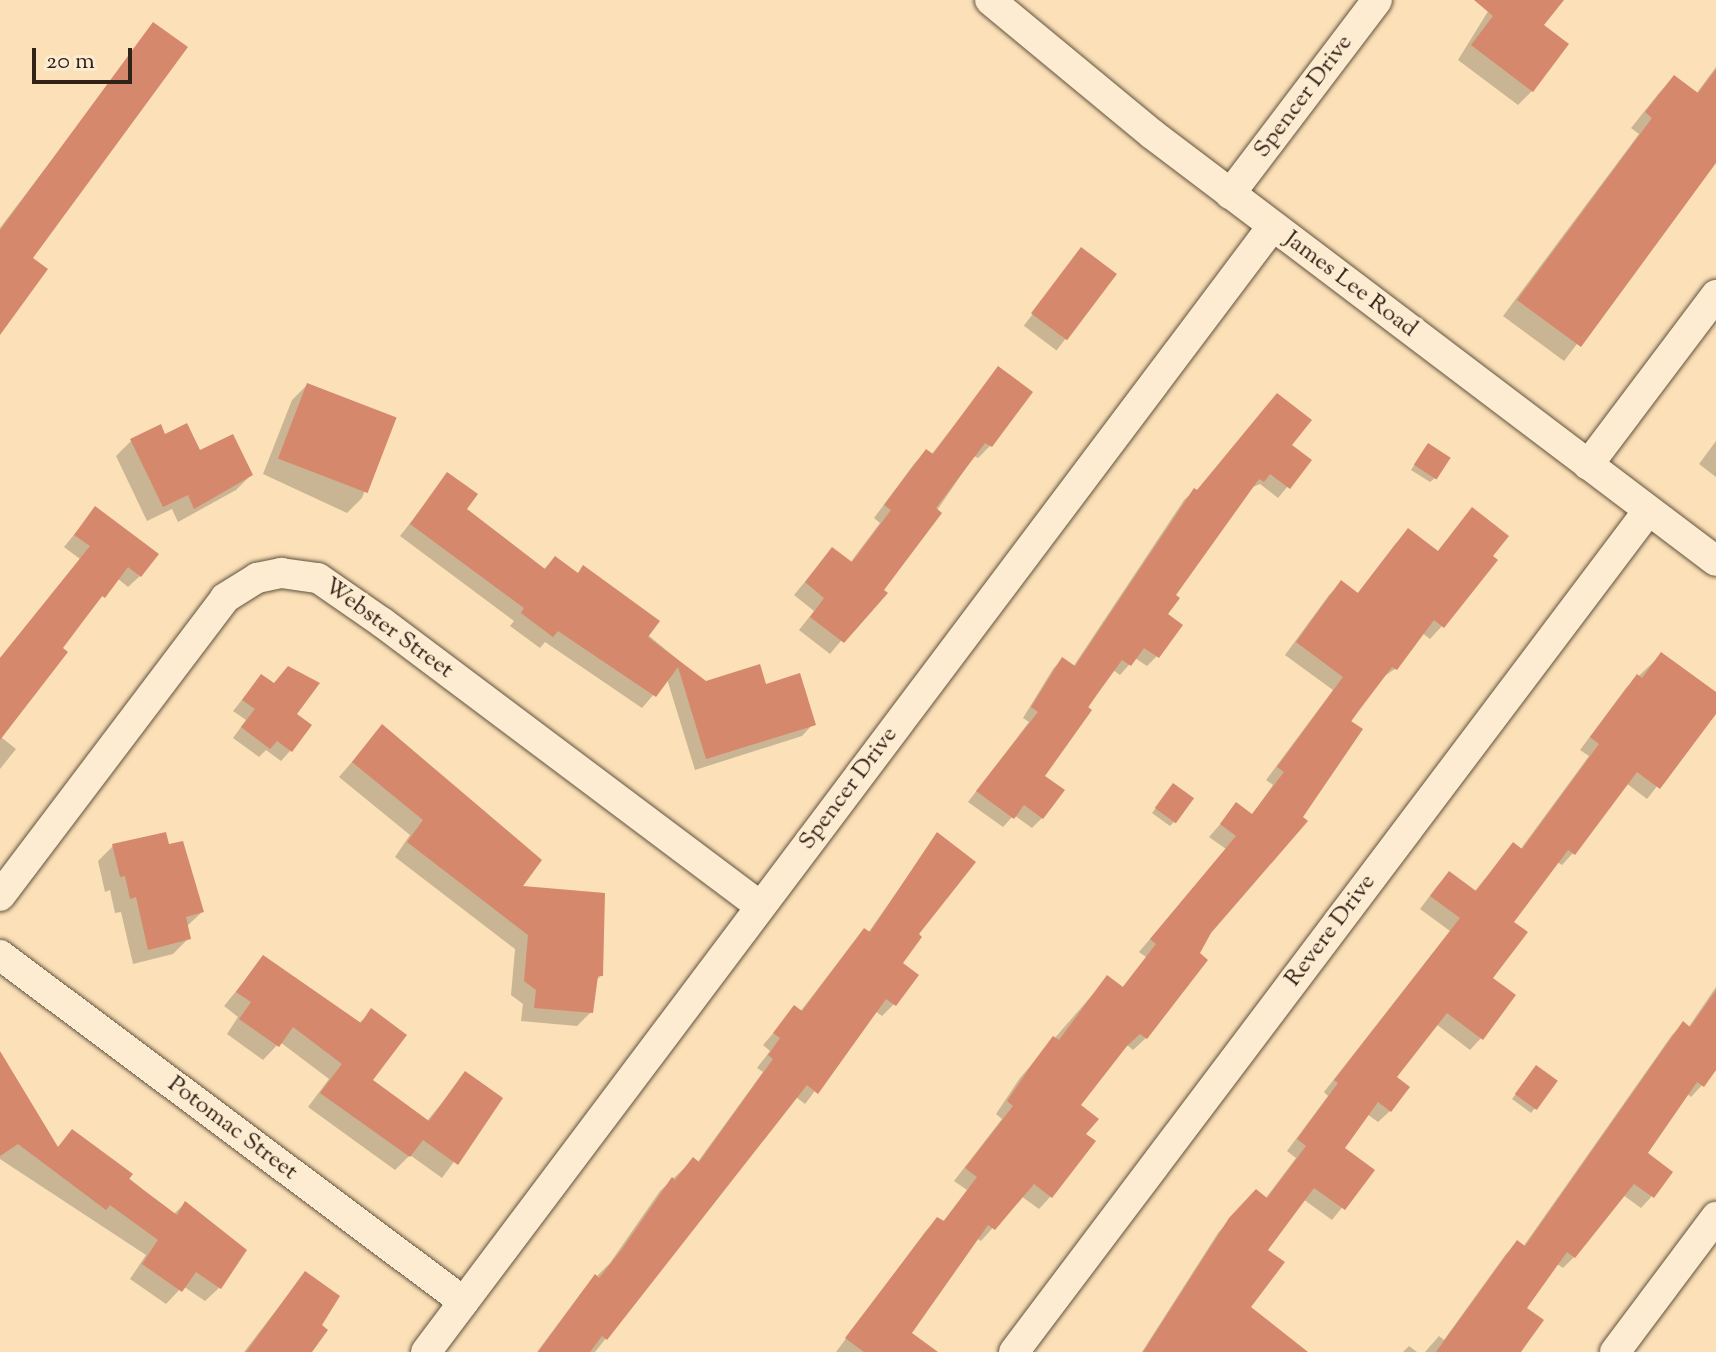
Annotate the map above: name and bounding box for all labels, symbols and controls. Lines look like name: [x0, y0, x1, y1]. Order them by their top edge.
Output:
street label: Spencer Drive: [1248, 30, 1360, 164]
scale bar: [36, 32, 136, 82]
text: 20 m: [46, 45, 95, 79]
street label: James Lee Road: [1278, 226, 1422, 344]
street label: Webster Street: [318, 572, 458, 686]
street label: Spencer Drive: [793, 722, 905, 856]
street label: Revere Drive: [1279, 869, 1383, 993]
street label: Potomac Street: [161, 1071, 303, 1187]

